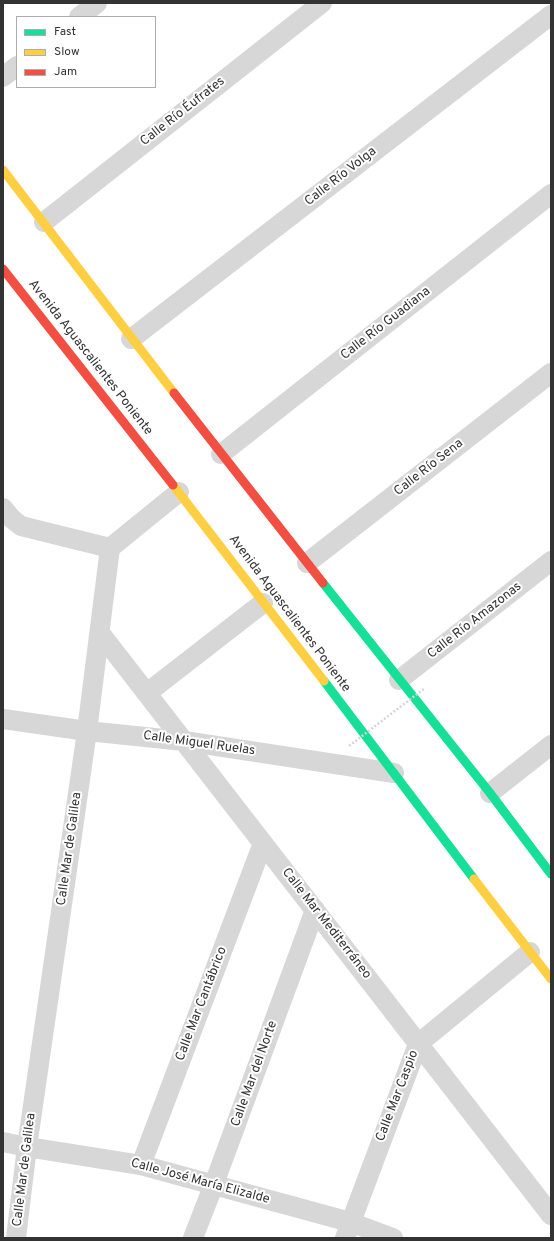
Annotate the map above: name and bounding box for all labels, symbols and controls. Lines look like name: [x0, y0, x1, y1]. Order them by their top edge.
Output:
legend: [16, 16, 156, 88]
text: Fast: [54, 24, 76, 40]
text: Slow: [54, 44, 80, 60]
text: Jam: [54, 64, 77, 80]
street label: Calle Río Éufrates: [138, 74, 228, 150]
street label: Calle Río Volga: [302, 144, 380, 210]
street label: Avenida Aguascalientes Poniente: [24, 277, 156, 439]
street label: Calle Río Guadiana: [338, 284, 434, 364]
street label: Calle Río Sena: [391, 436, 467, 500]
street label: Avenida Aguascalientes Poniente: [225, 532, 353, 696]
street label: Calle Río Amazonas: [425, 579, 525, 663]
street label: Calle Miguel Ruelas: [142, 728, 256, 760]
street label: Calle Mar de Galilea: [54, 791, 86, 907]
street label: Calle Mar Mediterráneo: [278, 865, 374, 983]
street label: Calle Mar Cantábrico: [173, 945, 231, 1063]
street label: Calle Mar del Norte: [229, 1019, 281, 1129]
street label: Calle Mar Caspio: [373, 1048, 423, 1144]
street label: Calle Mar de Galilea: [10, 1112, 40, 1228]
street label: Calle José María Elizalde: [129, 1156, 271, 1208]

